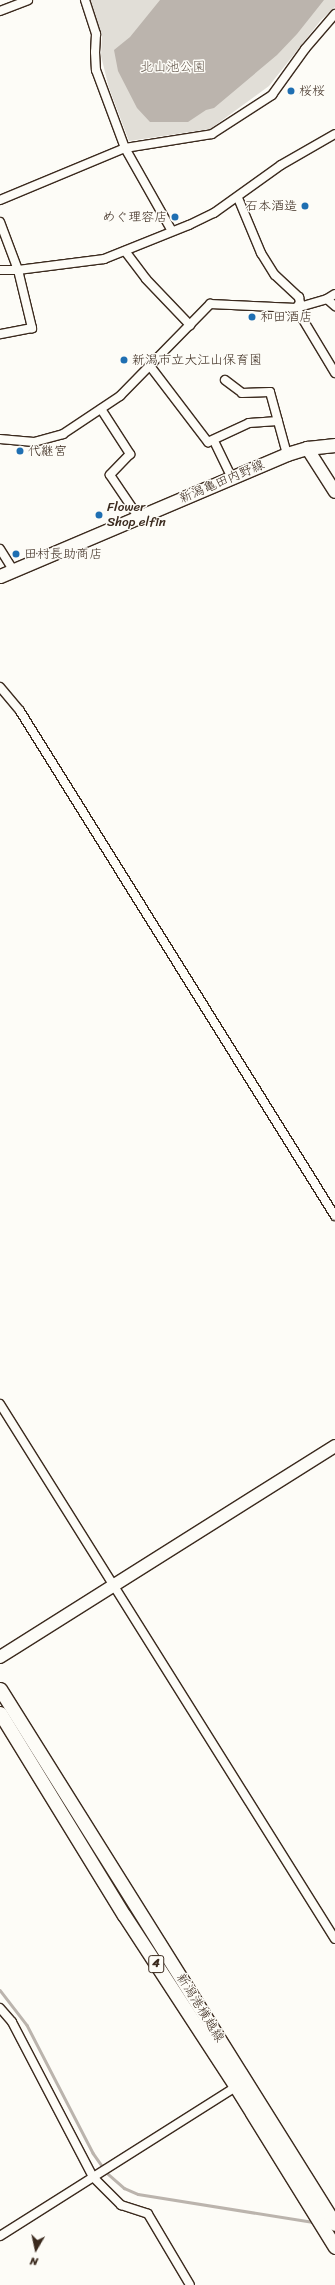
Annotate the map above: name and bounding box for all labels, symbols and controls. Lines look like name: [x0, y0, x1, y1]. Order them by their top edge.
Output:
park label: 北山池公園: [141, 59, 205, 75]
place label: 桜桜: [299, 83, 325, 99]
marker: 桜桜: [286, 86, 296, 96]
place label: 石本酒造: [245, 198, 297, 214]
marker: 石本酒造: [300, 201, 310, 211]
place label: めぐ理容店: [102, 209, 167, 225]
marker: めぐ理容店: [170, 212, 180, 222]
place label: 和田酒店: [260, 309, 312, 325]
marker: 和田酒店: [247, 312, 257, 322]
place label: 新潟市立大江山保育園: [132, 352, 262, 368]
marker: 新潟市立大江山保育園: [119, 355, 129, 365]
place label: 代継宮: [28, 443, 67, 459]
marker: 代継宮: [15, 446, 25, 456]
street label: 新潟亀田内野線: [177, 457, 267, 507]
place label: Flower Shop elfin: [107, 500, 166, 531]
marker: Flower Shop elfin: [94, 510, 104, 520]
place label: 田村長助商店: [24, 546, 102, 562]
marker: 田村長助商店: [11, 549, 21, 559]
road number: 4: [148, 1954, 164, 1974]
street label: 新潟港横越線: [173, 1971, 227, 2045]
north arrow: [16, 2229, 56, 2269]
text: N: [29, 2251, 39, 2271]

